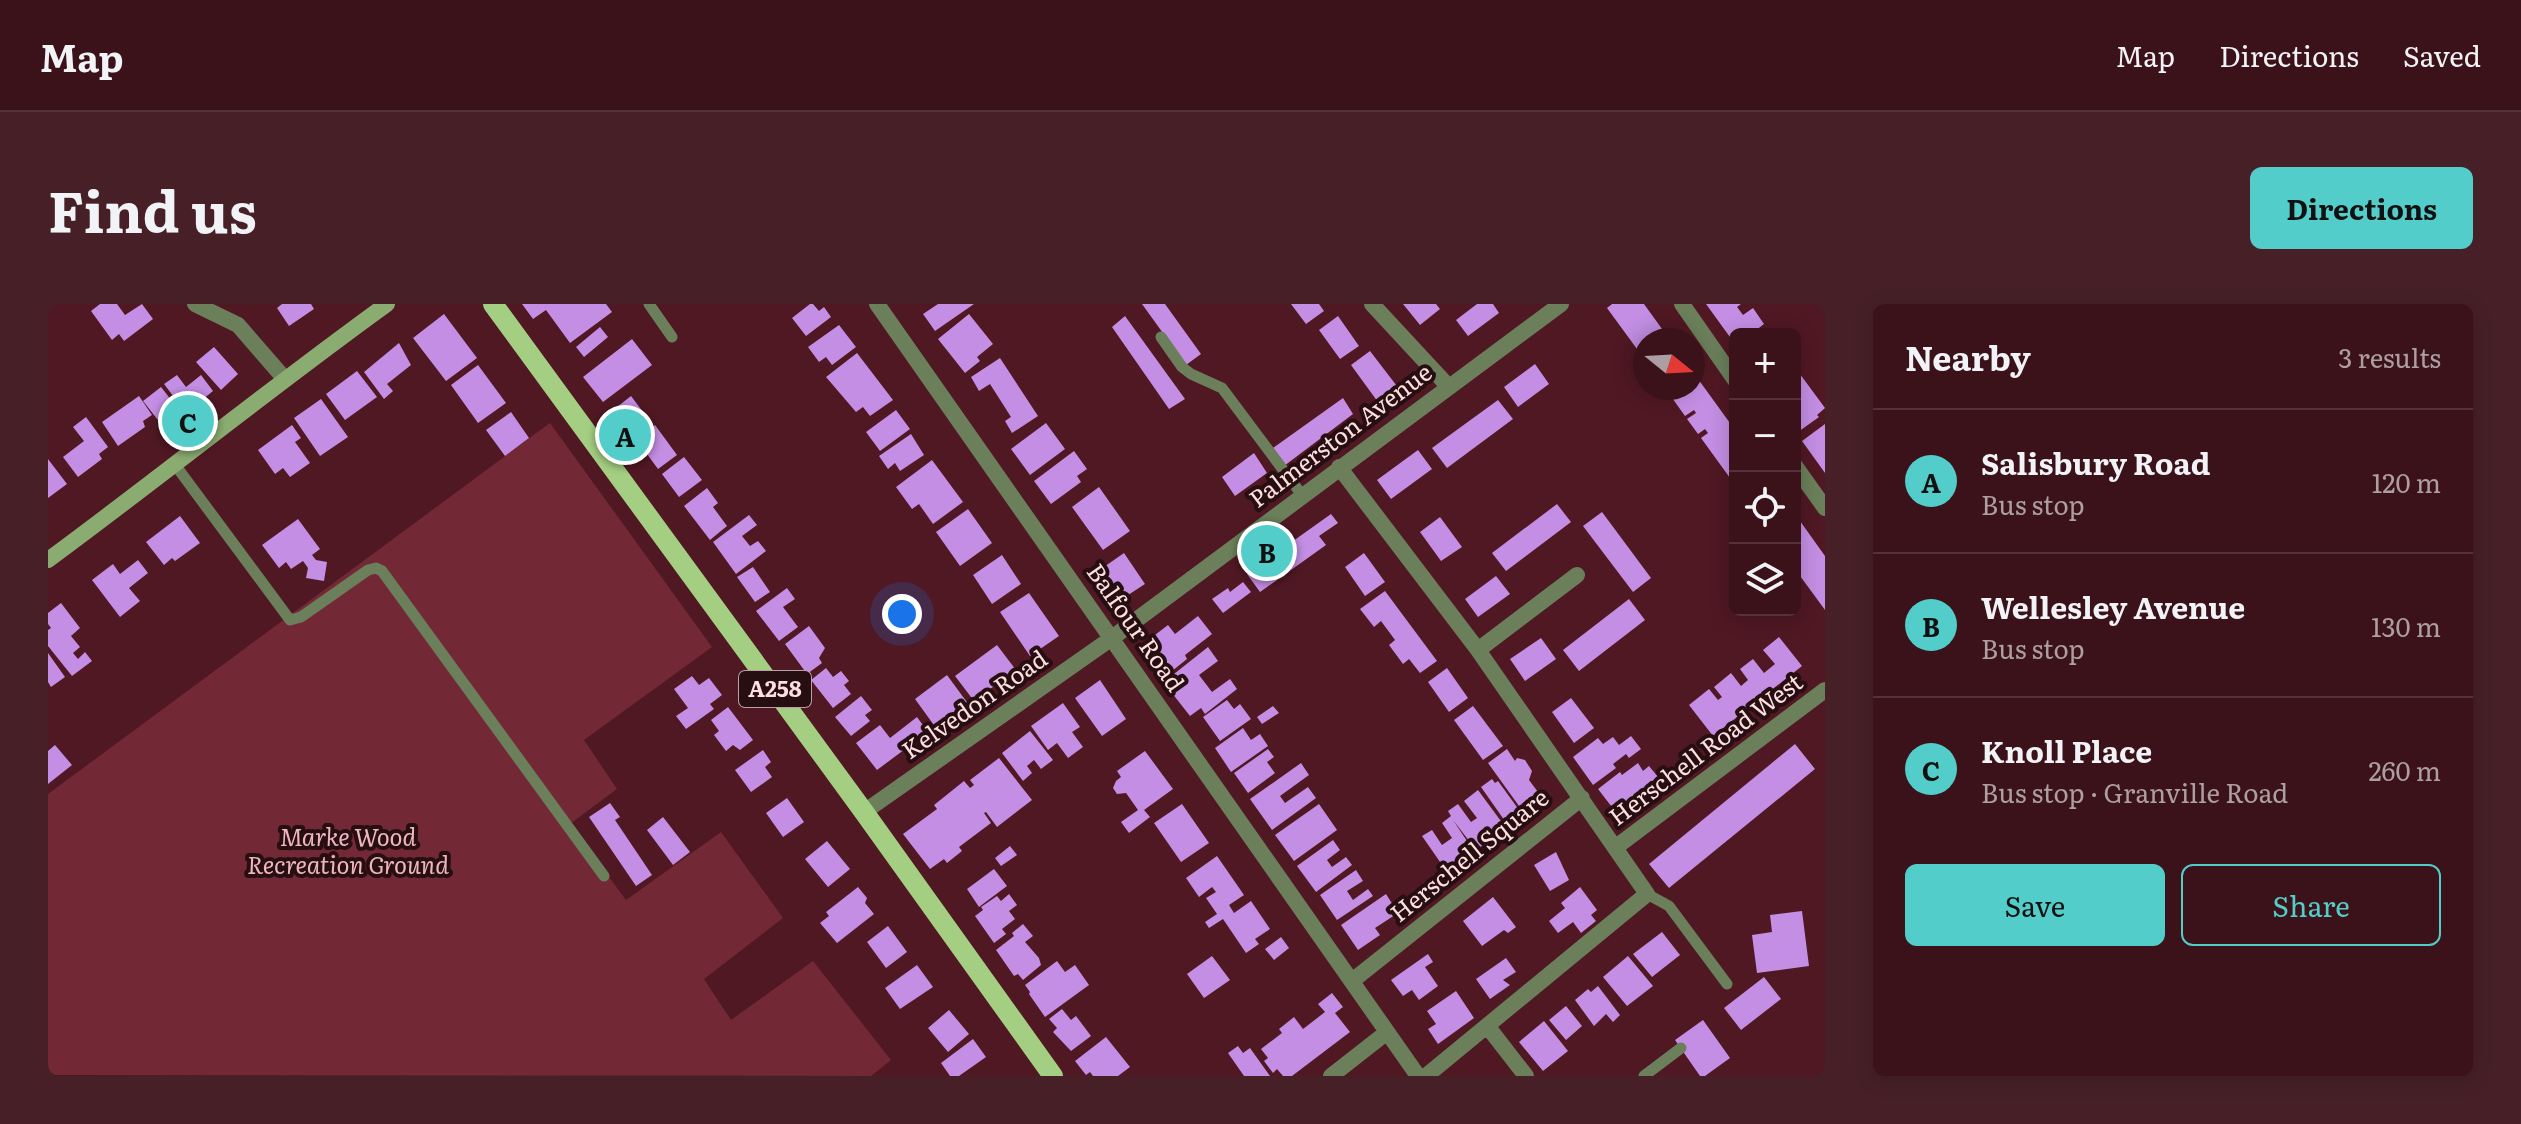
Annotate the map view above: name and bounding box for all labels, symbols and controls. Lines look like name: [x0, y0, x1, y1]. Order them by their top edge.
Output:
text: Map: [40, 27, 124, 84]
text: Map: [2116, 34, 2175, 76]
text: Directions: [2219, 34, 2359, 76]
text: Saved: [2403, 34, 2481, 76]
text: Find us: [48, 167, 257, 250]
button: Directions: [2250, 167, 2473, 249]
north arrow: [1633, 328, 1705, 400]
map controls: [1729, 328, 1801, 616]
button: +: [1729, 328, 1801, 400]
text: Nearby: [1905, 331, 2031, 381]
text: 3 results: [2338, 337, 2441, 376]
street label: Palmerston Avenue: [1241, 354, 1438, 514]
pin: C: [162, 391, 214, 451]
button: −: [1729, 400, 1801, 472]
pin: A: [599, 405, 651, 465]
text: Salisbury Road: [1981, 440, 2210, 484]
text: A: [1921, 462, 1941, 501]
text: 120 m: [2372, 462, 2441, 501]
button: locate: [1729, 472, 1801, 544]
text: Bus stop: [1981, 484, 2084, 523]
pin: B: [1241, 521, 1293, 581]
button: layers: [1729, 544, 1801, 616]
street label: Balfour Road: [1080, 555, 1194, 698]
text: Wellesley Avenue: [1981, 584, 2245, 628]
your location: [882, 594, 922, 634]
text: B: [1922, 606, 1940, 645]
text: 130 m: [2371, 606, 2441, 645]
text: Bus stop: [1981, 628, 2084, 667]
street label: Kelvedon Road: [894, 640, 1054, 766]
street label: Herschell Road West: [1600, 663, 1809, 832]
road number: A258: [739, 671, 811, 707]
text: Knoll Place: [1981, 728, 2152, 772]
text: C: [1922, 750, 1940, 789]
text: 260 m: [2368, 750, 2441, 789]
text: Bus stop · Granville Road: [1981, 772, 2288, 811]
street label: Herschell Square: [1382, 779, 1555, 929]
park label: Marke Wood Recreation Ground: [247, 818, 449, 881]
button: Save: [1905, 864, 2165, 946]
button: Share: [2181, 864, 2441, 946]

